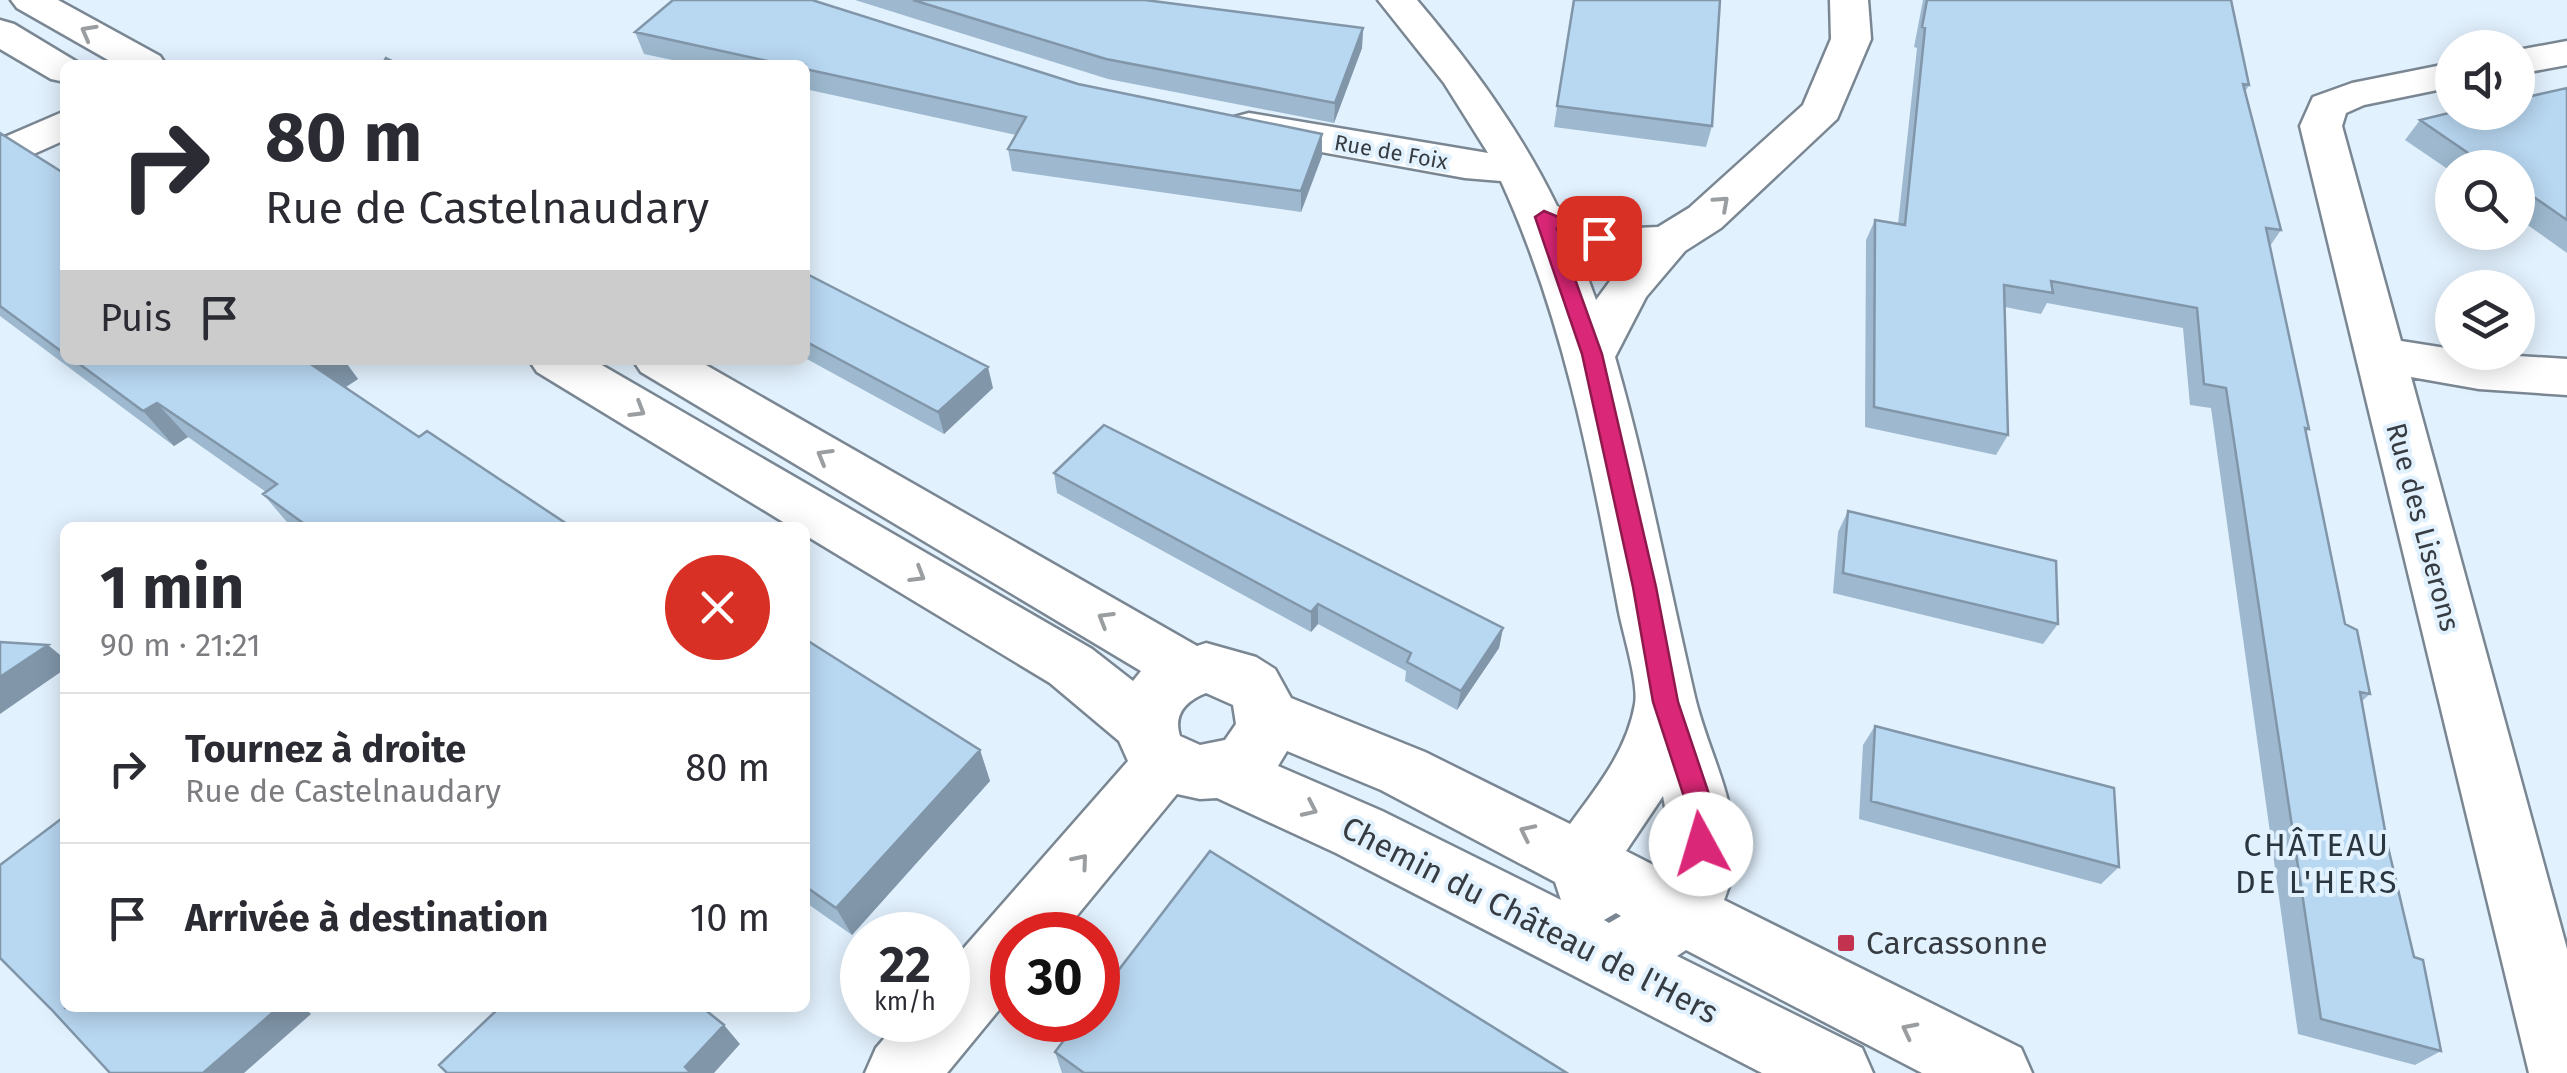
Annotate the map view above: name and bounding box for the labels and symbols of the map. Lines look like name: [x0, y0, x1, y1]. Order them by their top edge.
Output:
one-way arrow: [81, 25, 99, 45]
street label: Rue de Foix: [1332, 129, 1450, 175]
pin: [1557, 196, 1642, 281]
one-way arrow: [1710, 197, 1728, 215]
one-way arrow: [627, 398, 645, 417]
street label: Rue des Liserons: [2379, 419, 2467, 635]
one-way arrow: [817, 449, 835, 468]
one-way arrow: [907, 563, 925, 582]
one-way arrow: [1098, 611, 1116, 631]
position arrow: [1649, 792, 1753, 896]
one-way arrow: [1300, 797, 1318, 817]
street label: Chemin du Château de l'Hers: [1336, 808, 1724, 1032]
one-way arrow: [1519, 825, 1537, 845]
district label: CHÂTEAU DE L'HERS: [2235, 826, 2399, 901]
one-way arrow: [1070, 854, 1088, 872]
speed limit sign: 30: [990, 912, 1120, 1042]
place label: Carcassonne: [1866, 924, 2048, 962]
marker: Carcassonne: [1835, 932, 1857, 954]
one-way arrow: [1901, 1022, 1919, 1042]

